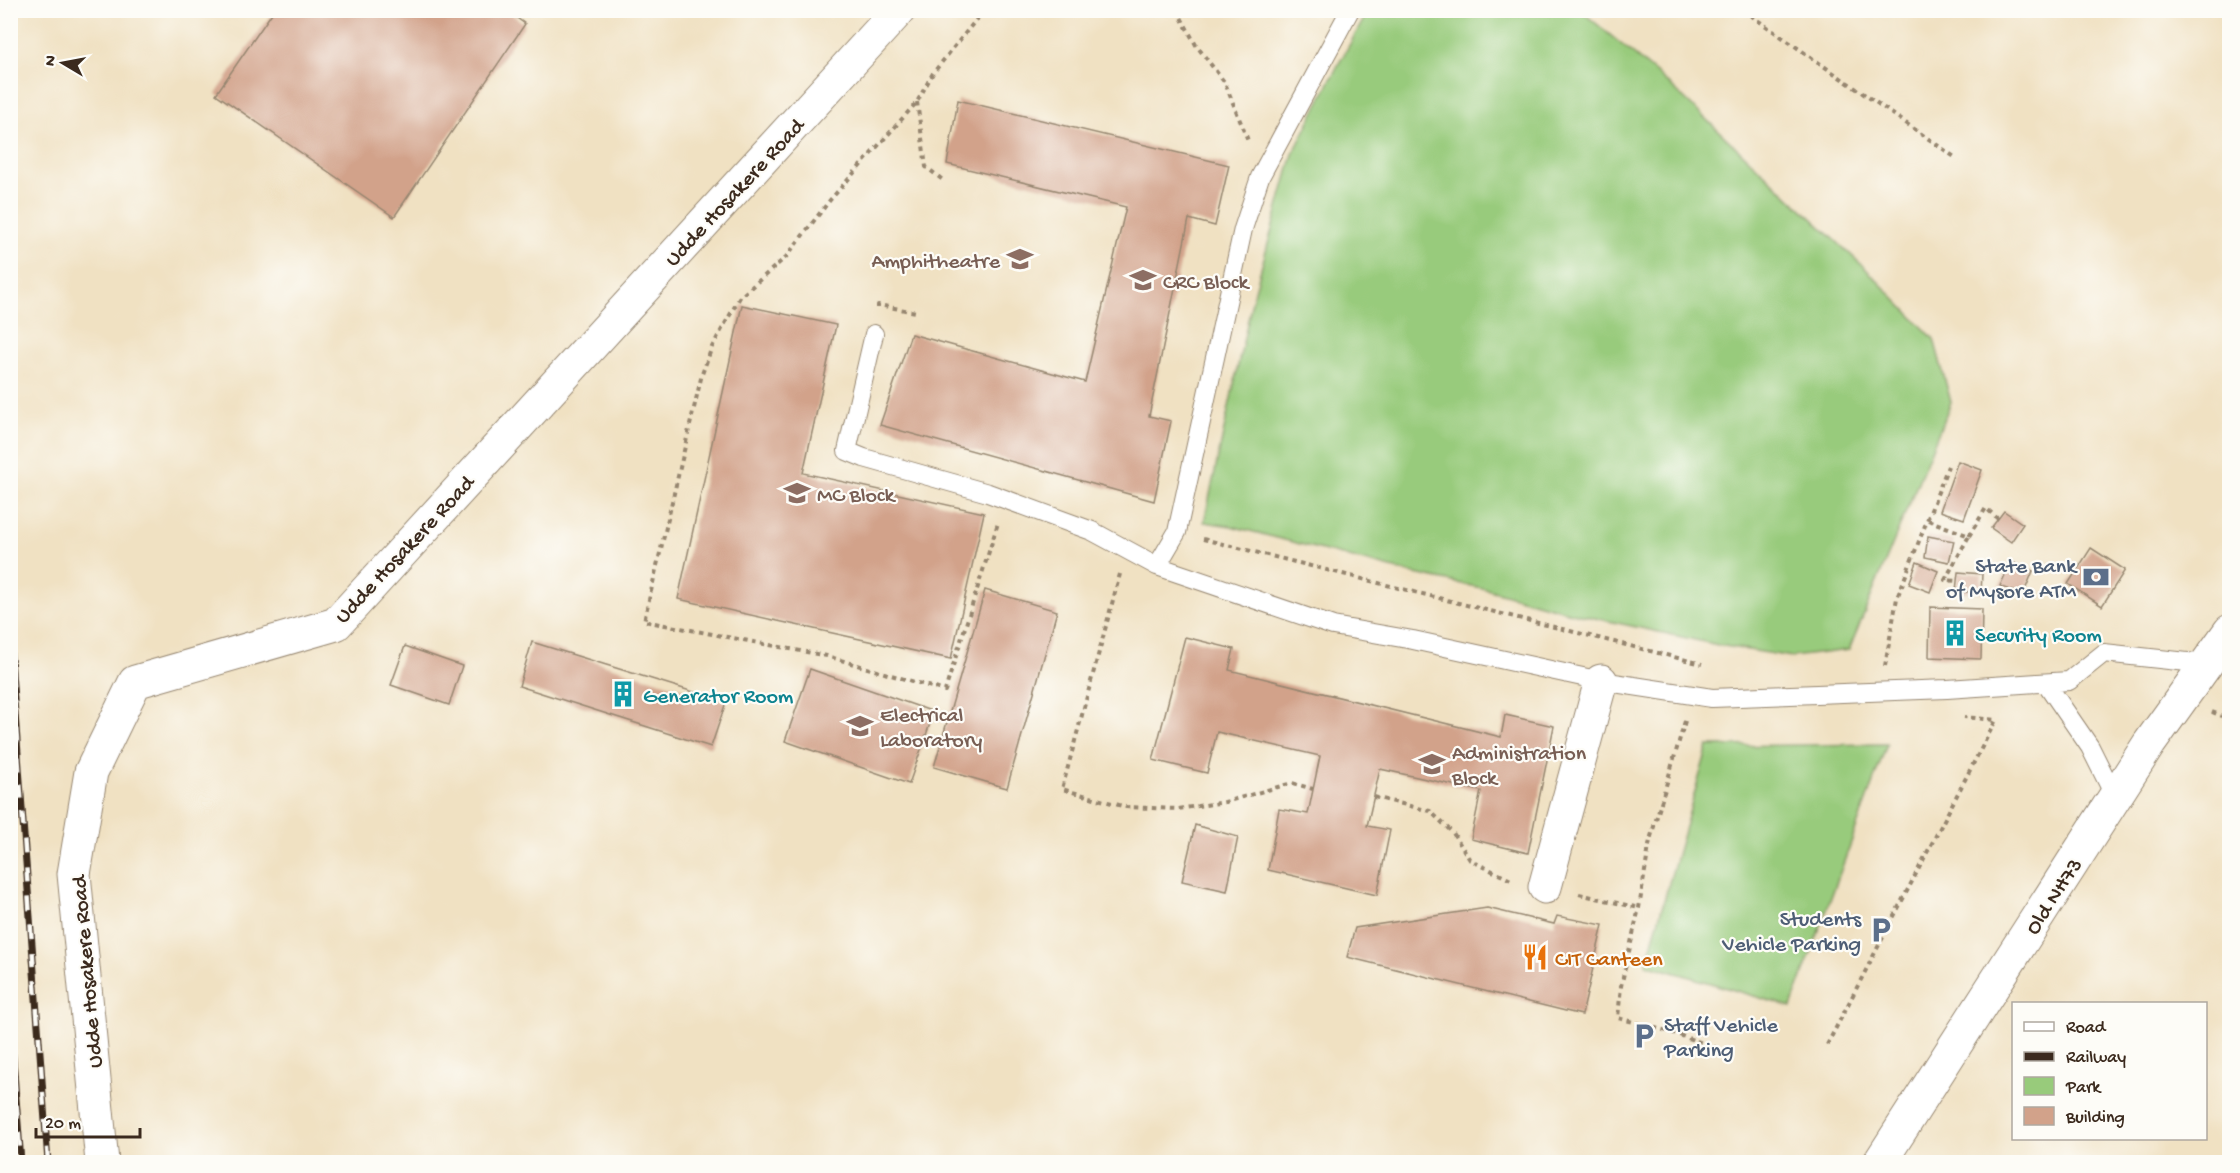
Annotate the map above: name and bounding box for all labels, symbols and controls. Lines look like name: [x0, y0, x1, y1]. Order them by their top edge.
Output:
north arrow: [33, 33, 93, 93]
text: N: [41, 54, 62, 68]
street label: Udde Hosakere Road: [661, 113, 813, 273]
school or university icon: Amphitheatre: [1005, 244, 1035, 274]
place label: Amphitheatre: [872, 250, 1001, 276]
school or university icon: CRC Block: [1128, 265, 1158, 295]
place label: CRC Block: [1163, 271, 1251, 297]
street label: Udde Hosakere Road: [331, 470, 483, 630]
school or university icon: MC Block: [782, 478, 812, 508]
place label: MC Block: [817, 484, 896, 510]
place label: State Bank of Mysore ATM: [1946, 555, 2078, 606]
bank icon: State Bank of Mysore ATM: [2081, 562, 2111, 592]
building icon: Security Room: [1940, 618, 1970, 648]
place label: Security Room: [1975, 624, 2102, 650]
building icon: Generator Room: [608, 679, 638, 709]
place label: Generator Room: [643, 685, 794, 711]
place label: Electrical Laboratory: [880, 704, 982, 755]
school or university icon: Electrical Laboratory: [845, 711, 875, 741]
place label: Administration Block: [1451, 742, 1587, 793]
school or university icon: Administration Block: [1417, 749, 1447, 779]
street label: Old NH73: [2021, 854, 2090, 940]
street label: Udde Hosakere Road: [67, 872, 110, 1069]
place label: Students Vehicle Parking: [1721, 908, 1862, 959]
parking icon: Students Vehicle Parking: [1866, 915, 1896, 945]
restaurant icon: CIT Canteen: [1520, 942, 1550, 972]
place label: CIT Canteen: [1555, 948, 1663, 974]
legend: [2012, 1002, 2207, 1140]
place label: Staff Vehicle Parking: [1663, 1014, 1779, 1065]
text: Road: [2066, 1018, 2107, 1039]
parking icon: Staff Vehicle Parking: [1629, 1021, 1659, 1051]
text: Railway: [2066, 1048, 2126, 1069]
text: Park: [2065, 1078, 2102, 1099]
scale bar: [36, 1101, 140, 1139]
text: Building: [2065, 1108, 2125, 1129]
text: 20 m: [45, 1114, 81, 1135]

